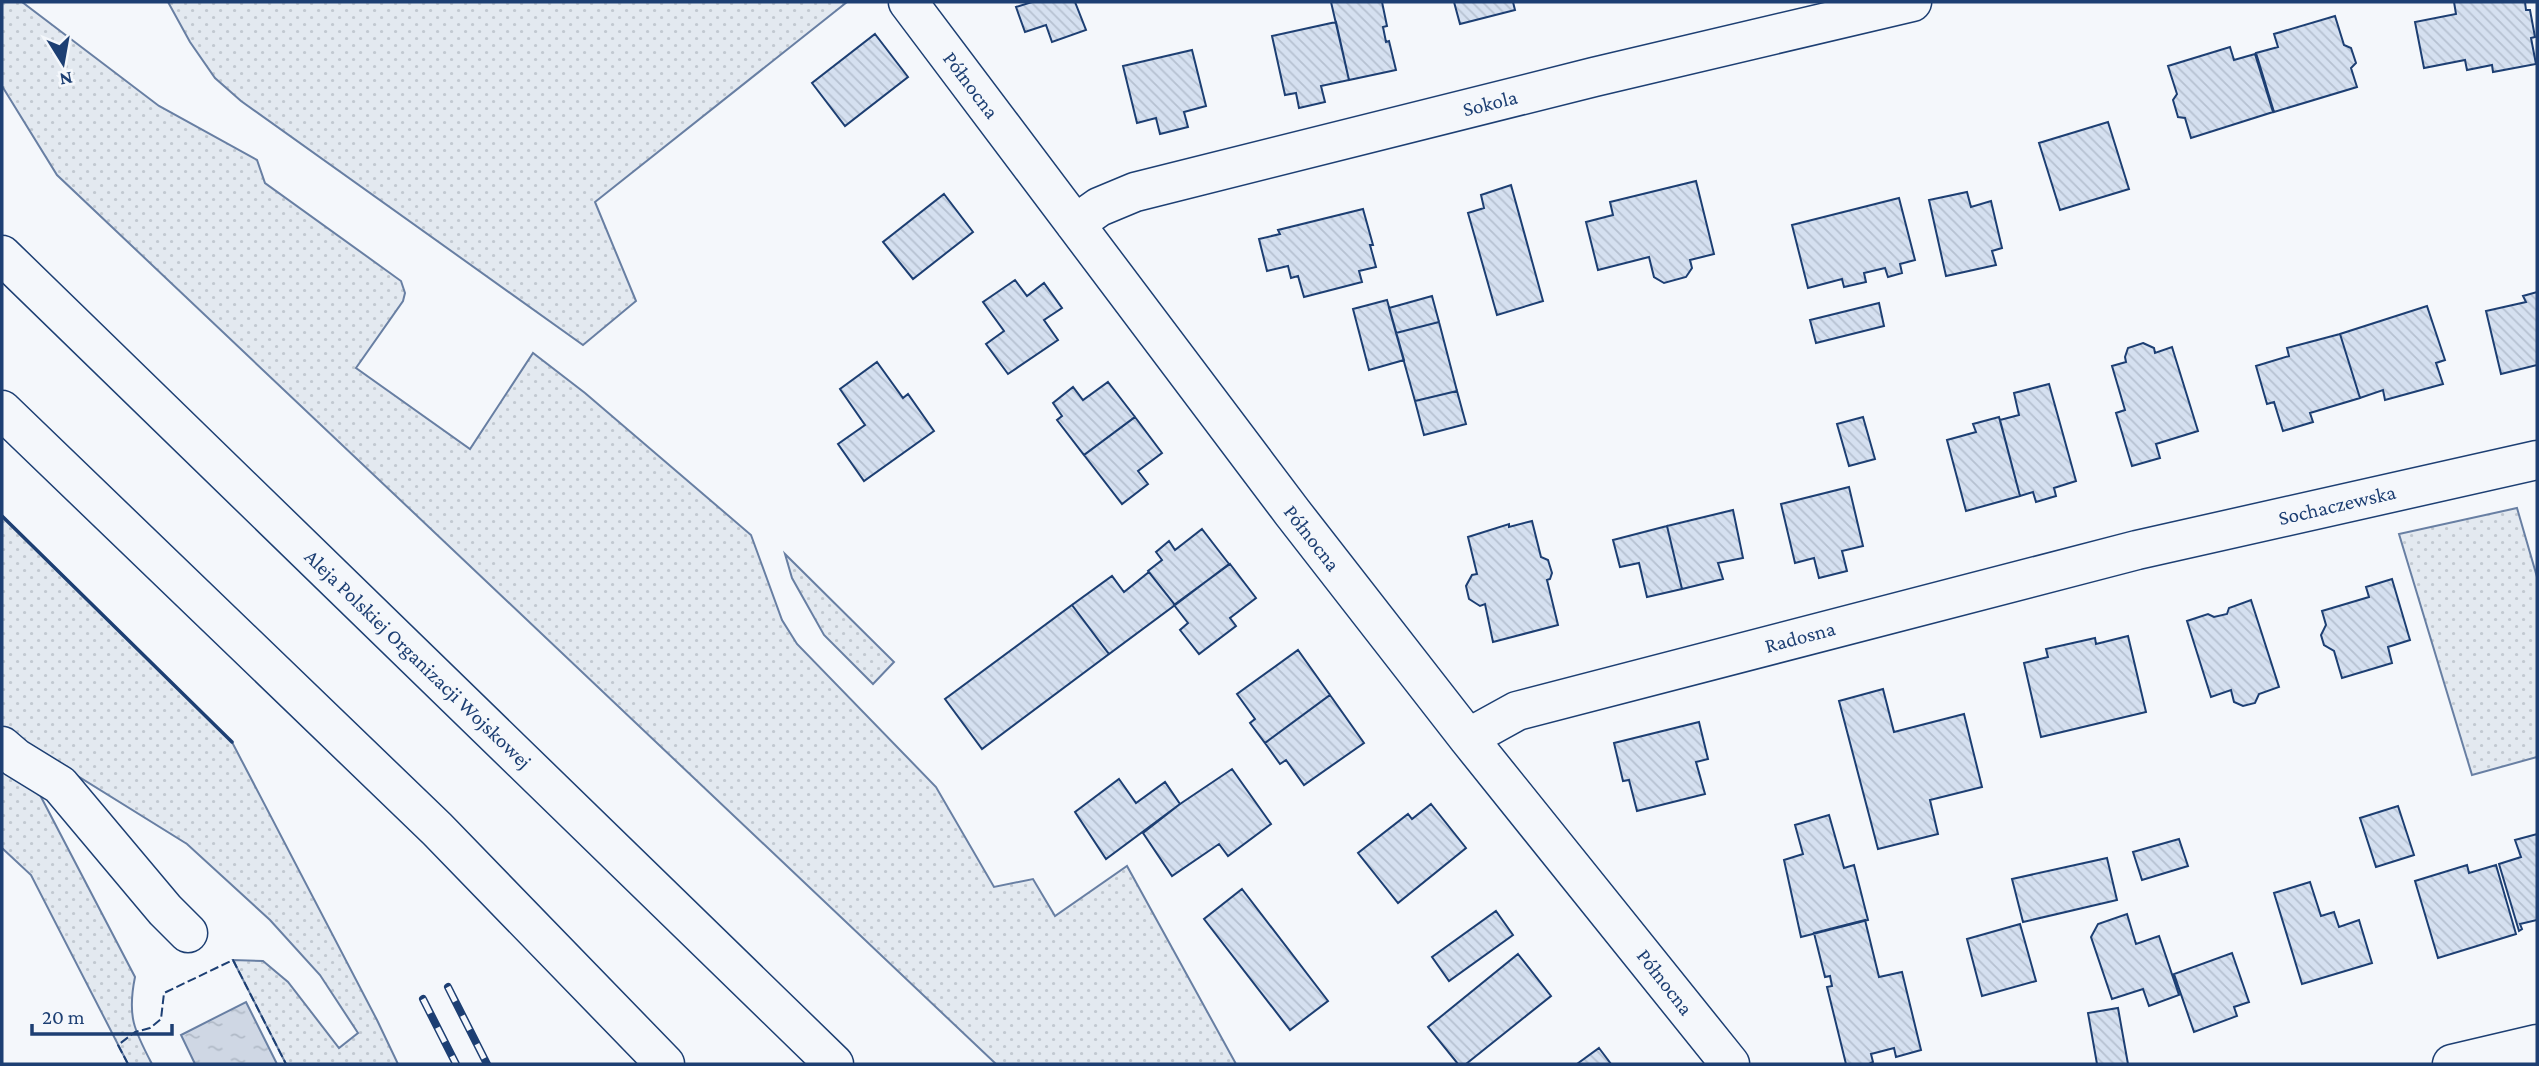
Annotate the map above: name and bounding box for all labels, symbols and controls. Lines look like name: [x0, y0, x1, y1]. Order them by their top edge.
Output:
north arrow: [28, 28, 98, 98]
street label: Północna: [938, 47, 1004, 123]
text: N: [58, 68, 75, 91]
street label: Sokola: [1460, 85, 1520, 121]
street label: Sochaczewska: [2276, 480, 2398, 530]
street label: Północna: [1279, 500, 1345, 576]
street label: Aleja Polskiej Organizacji Wojskowej: [300, 544, 536, 774]
street label: Radosna: [1762, 616, 1838, 658]
street label: Północna: [1632, 944, 1698, 1020]
scale bar: [32, 992, 172, 1036]
text: 20 m: [42, 1005, 85, 1029]

